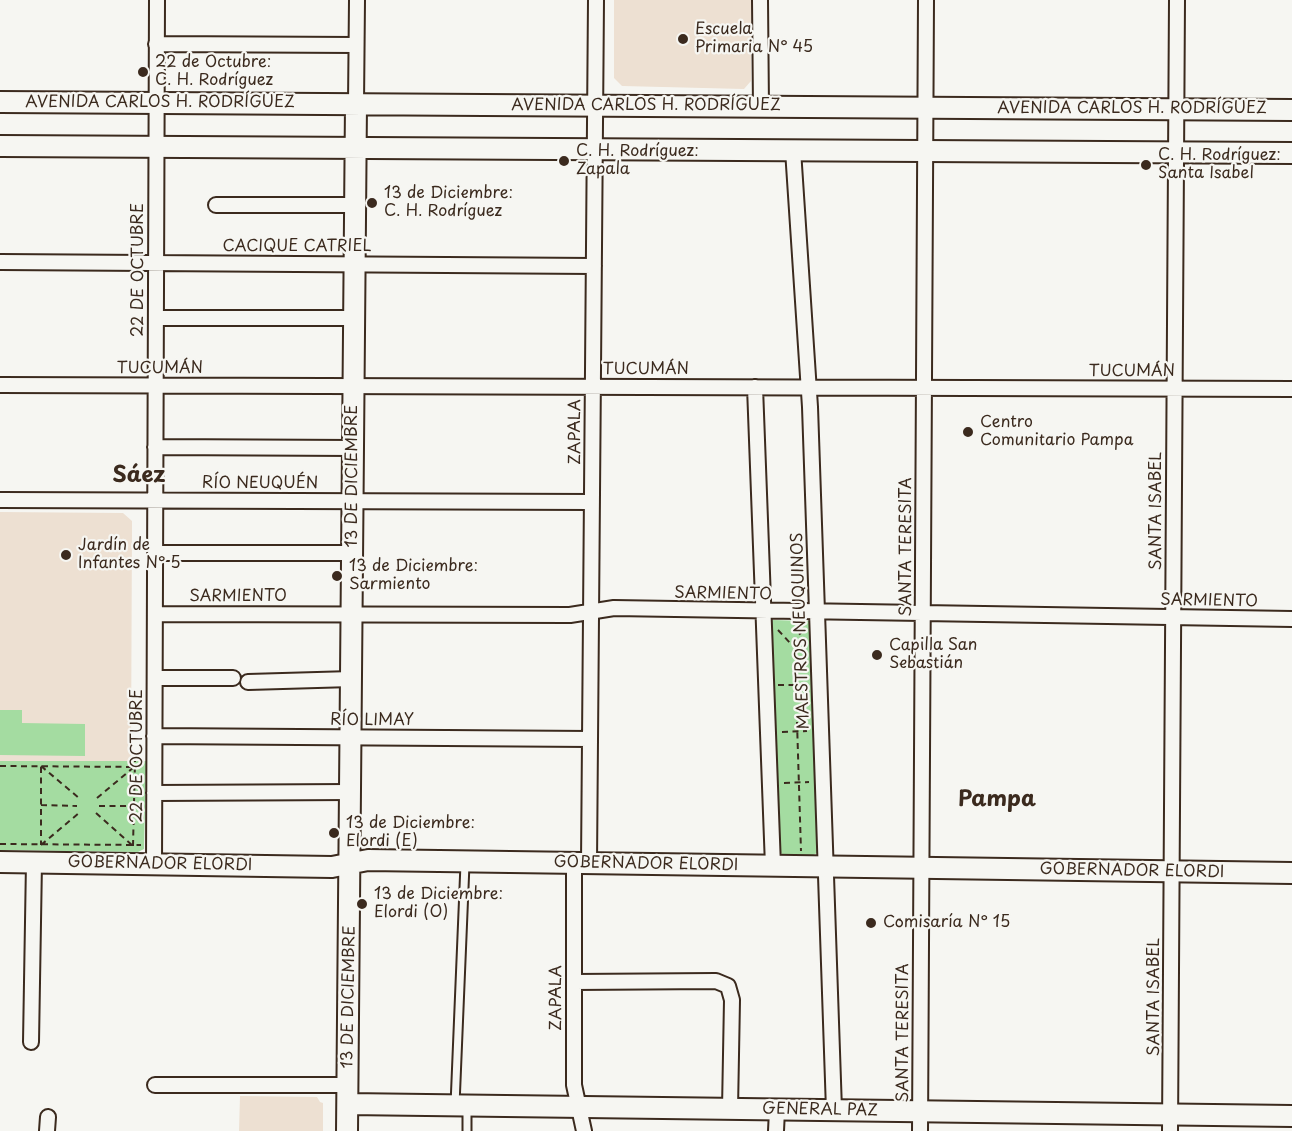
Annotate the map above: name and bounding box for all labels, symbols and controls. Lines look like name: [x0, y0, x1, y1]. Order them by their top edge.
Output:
place label: Escuela Primaria N° 45: [695, 20, 813, 58]
marker: Escuela Primaria N° 45: [676, 32, 690, 46]
place label: 22 de Octubre: C. H. Rodríguez: [155, 53, 273, 91]
marker: 22 de Octubre: C. H. Rodríguez: [136, 65, 150, 79]
street label: AVENIDA CARLOS H. RODRÍGUEZ: [25, 93, 295, 113]
street label: AVENIDA CARLOS H. RODRÍGUEZ: [511, 96, 781, 116]
street label: AVENIDA CARLOS H. RODRÍGUEZ: [997, 99, 1267, 119]
place label: C. H. Rodríguez: Zapala: [576, 142, 699, 180]
place label: C. H. Rodríguez: Santa Isabel: [1158, 146, 1281, 184]
marker: C. H. Rodríguez: Zapala: [557, 154, 571, 168]
marker: C. H. Rodríguez: Santa Isabel: [1139, 158, 1153, 172]
place label: 13 de Diciembre: C. H. Rodríguez: [384, 184, 513, 222]
marker: 13 de Diciembre: C. H. Rodríguez: [365, 196, 379, 210]
street label: 22 DE OCTUBRE: [129, 203, 149, 337]
street label: CACIQUE CATRIEL: [223, 237, 371, 257]
street label: TUCUMÁN: [117, 359, 203, 379]
street label: TUCUMÁN: [603, 360, 689, 380]
street label: TUCUMÁN: [1089, 362, 1175, 382]
street label: ZAPALA: [566, 399, 586, 465]
street label: 13 DE DICIEMBRE: [343, 405, 363, 547]
place label: Centro Comunitario Pampa: [980, 413, 1134, 451]
marker: Centro Comunitario Pampa: [961, 425, 975, 439]
street label: SANTA ISABEL: [1147, 452, 1167, 570]
district label: Sáez: [112, 463, 166, 489]
street label: RÍO NEUQUÉN: [202, 474, 318, 494]
street label: SANTA TERESITA: [897, 477, 917, 617]
street label: MAESTROS NEUQUINOS: [788, 532, 814, 730]
place label: Jardín de Infantes N° 5: [78, 536, 181, 574]
marker: Jardín de Infantes N° 5: [59, 548, 73, 562]
place label: 13 de Diciembre: Sarmiento: [349, 557, 478, 595]
marker: 13 de Diciembre: Sarmiento: [330, 569, 344, 583]
street label: SARMIENTO: [674, 584, 772, 604]
street label: SARMIENTO: [189, 587, 287, 607]
street label: SARMIENTO: [1160, 591, 1258, 611]
place label: Capilla San Sebastián: [889, 636, 977, 674]
marker: Capilla San Sebastián: [870, 648, 884, 662]
street label: 22 DE OCTUBRE: [128, 689, 148, 823]
street label: RÍO LIMAY: [330, 711, 414, 731]
district label: Pampa: [958, 787, 1036, 813]
place label: 13 de Diciembre: Elordi (E): [346, 814, 475, 852]
marker: 13 de Diciembre: Elordi (E): [327, 826, 341, 840]
street label: GOBERNADOR ELORDI: [67, 853, 253, 875]
street label: GOBERNADOR ELORDI: [553, 853, 739, 875]
street label: GOBERNADOR ELORDI: [1039, 860, 1225, 882]
place label: 13 de Diciembre: Elordi (O): [374, 885, 503, 923]
marker: 13 de Diciembre: Elordi (O): [355, 897, 369, 911]
place label: Comisaría N° 15: [883, 913, 1010, 933]
marker: Comisaría N° 15: [864, 916, 878, 930]
street label: 13 DE DICIEMBRE: [338, 925, 360, 1069]
street label: SANTA ISABEL: [1145, 938, 1165, 1056]
street label: SANTA TERESITA: [894, 963, 914, 1103]
street label: ZAPALA: [547, 965, 567, 1031]
street label: GENERAL PAZ: [762, 1099, 878, 1121]

